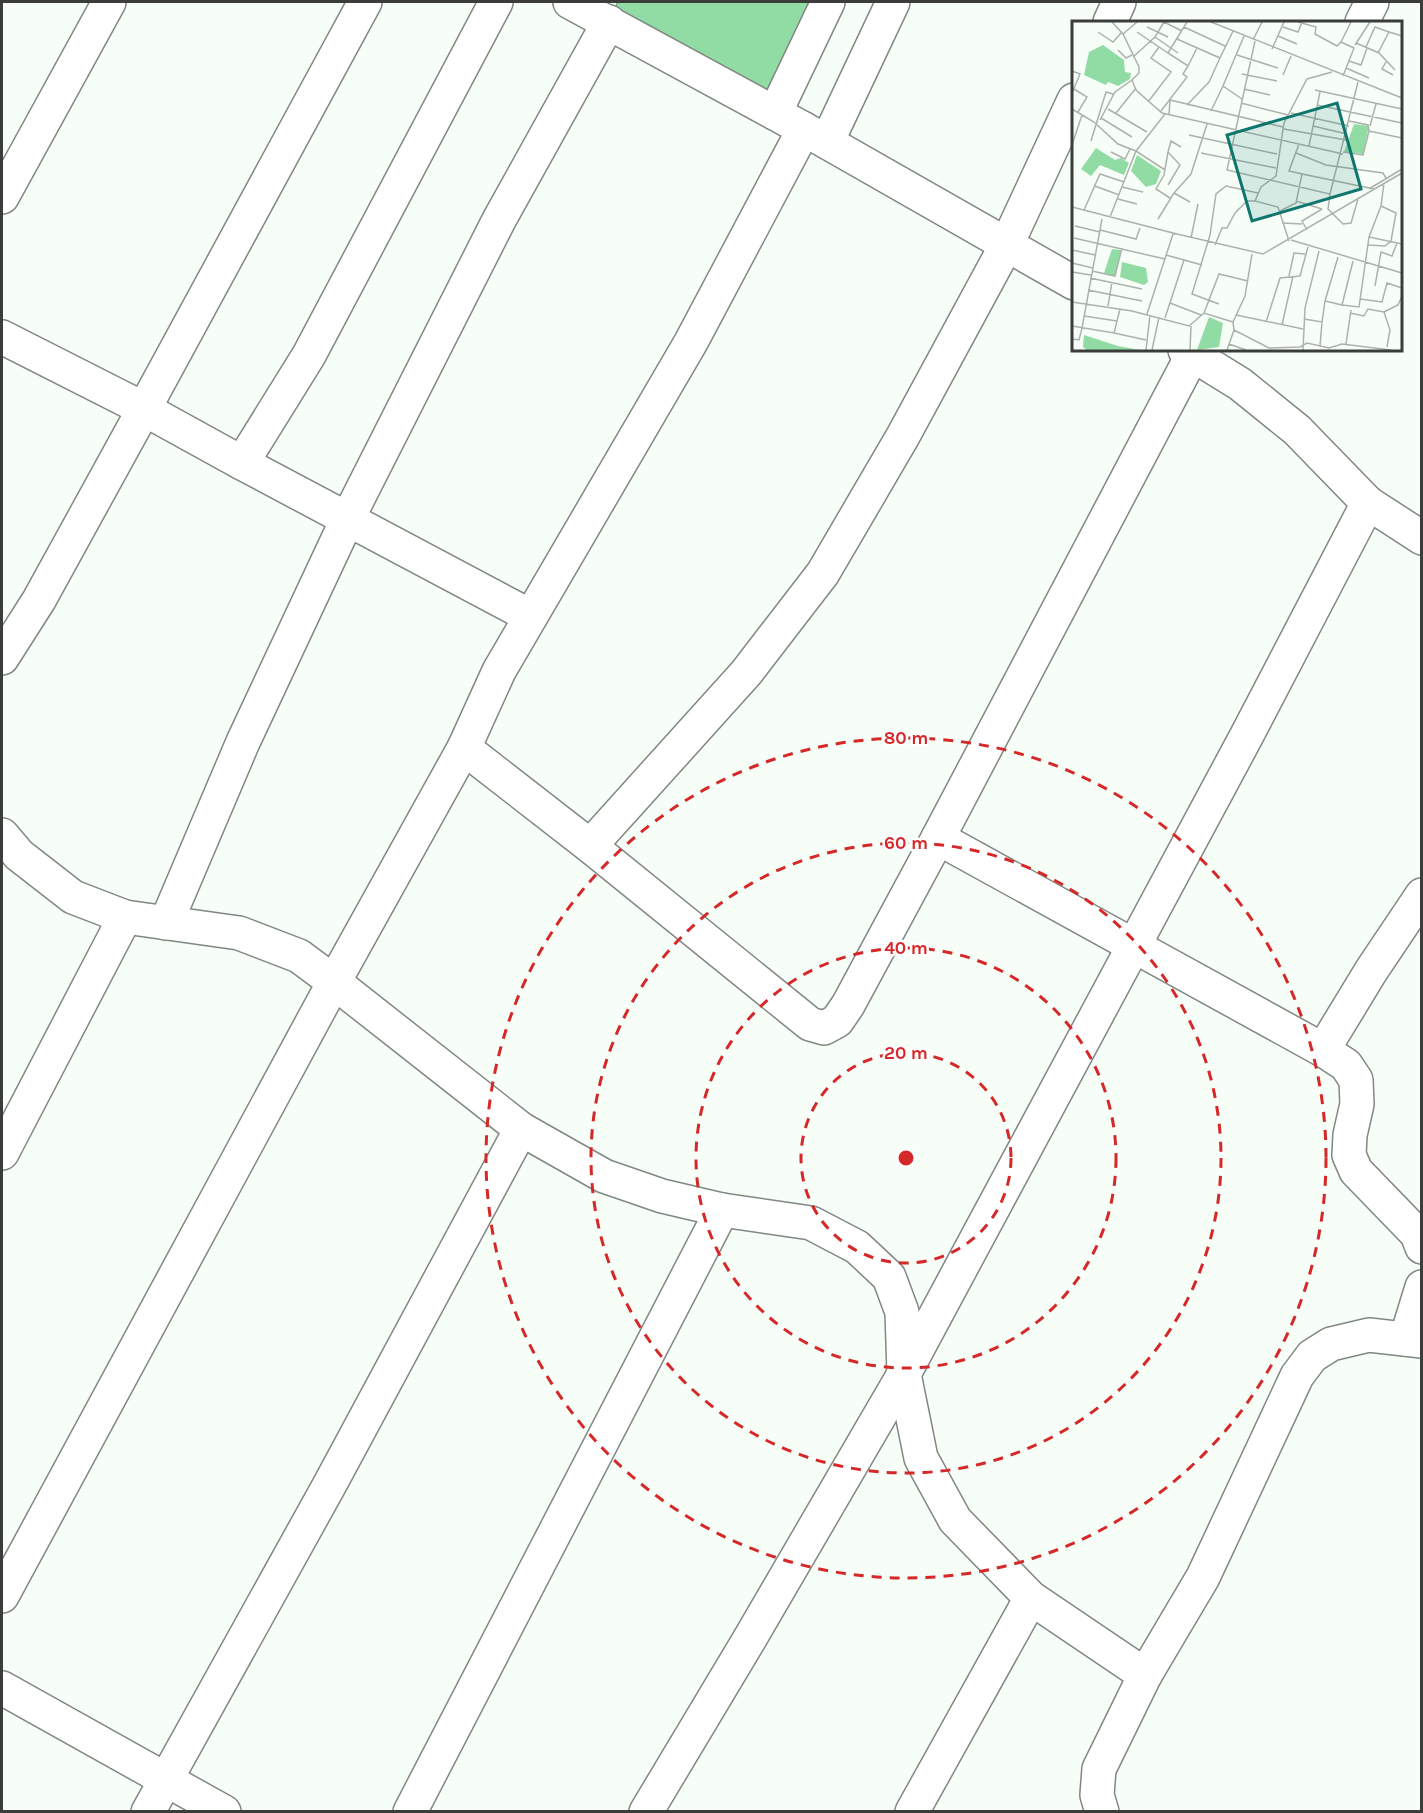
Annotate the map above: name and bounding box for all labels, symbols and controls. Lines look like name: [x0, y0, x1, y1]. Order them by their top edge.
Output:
inset map: [1072, 21, 1402, 351]
text: 80 m: [884, 727, 928, 749]
text: 60 m: [884, 832, 928, 854]
text: 40 m: [884, 937, 928, 959]
text: 20 m: [884, 1042, 928, 1064]
centre of rings: [896, 1148, 916, 1168]

